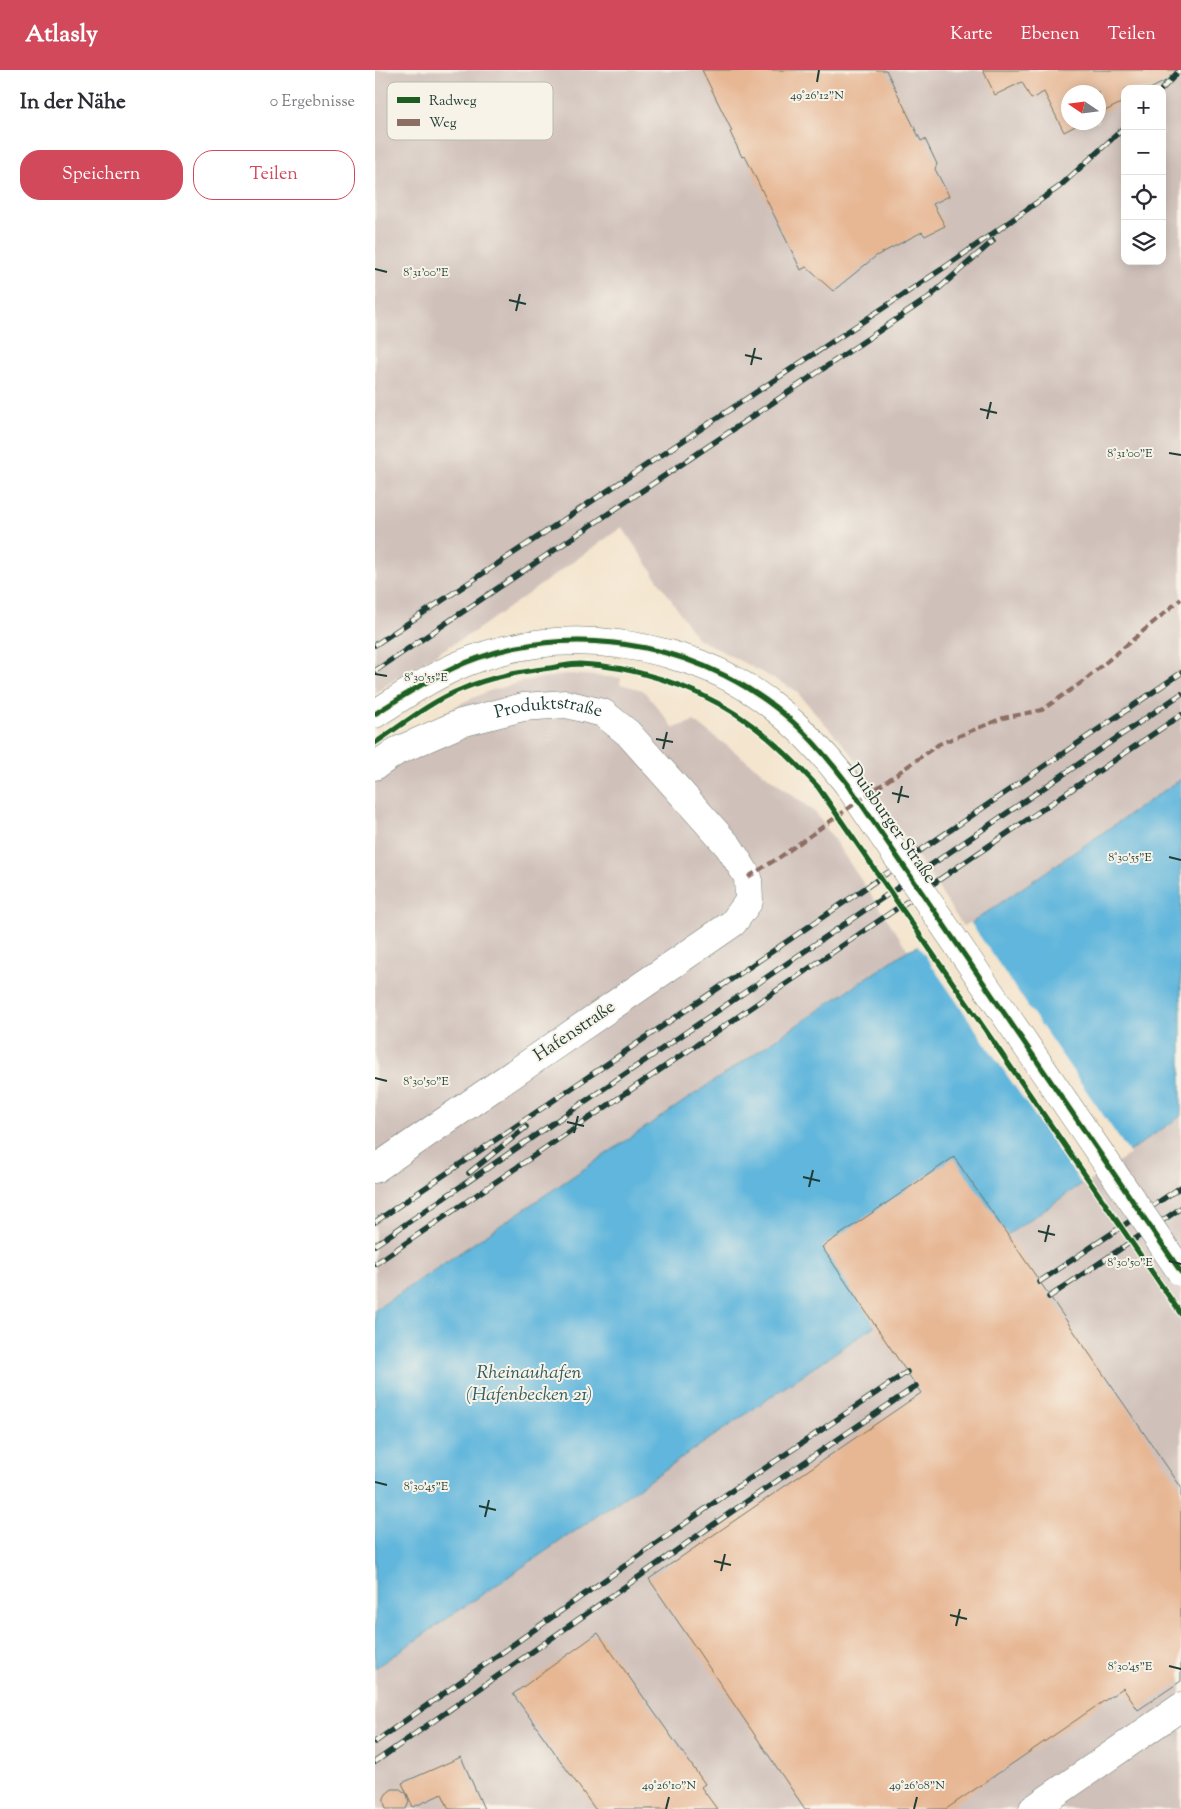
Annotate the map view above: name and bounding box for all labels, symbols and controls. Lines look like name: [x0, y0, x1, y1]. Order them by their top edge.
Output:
text: Atlasly: [25, 18, 98, 52]
text: Karte: [950, 22, 993, 48]
text: Ebenen: [1021, 22, 1080, 48]
text: Teilen: [1108, 22, 1156, 48]
legend: [387, 82, 553, 140]
north arrow: [1061, 85, 1106, 130]
map controls: [1121, 85, 1166, 265]
button: +: [1121, 85, 1166, 130]
text: 49°26'12"N: [790, 87, 844, 105]
text: In der Nähe: [20, 88, 126, 118]
text: 0 Ergebnisse: [270, 91, 355, 114]
text: Radweg: [429, 92, 477, 112]
text: Weg: [429, 114, 457, 134]
button: −: [1121, 130, 1166, 175]
button: Speichern: [20, 150, 183, 200]
button: Teilen: [193, 150, 355, 200]
button: locate: [1121, 175, 1166, 220]
button: layers: [1121, 220, 1166, 265]
text: 8°31'00"E: [403, 264, 449, 282]
text: 8°31'00"E: [1107, 445, 1153, 463]
text: 8°30'55"E: [404, 669, 449, 687]
street label: Produktstraße: [492, 691, 605, 727]
street label: Duisburger Straße: [840, 759, 942, 889]
text: 8°30'55"E: [1108, 849, 1153, 867]
street label: Hafenstraße: [529, 995, 621, 1069]
text: 8°30'50"E: [403, 1073, 450, 1091]
text: 8°30'50"E: [1107, 1254, 1154, 1272]
water label: Rheinauhafen (Hafenbecken 21): [466, 1360, 592, 1409]
text: 8°30'45"E: [404, 1478, 449, 1496]
text: 8°30'45"E: [1108, 1658, 1153, 1676]
text: 49°26'10"N: [642, 1777, 696, 1795]
text: 49°26'08"N: [889, 1777, 945, 1795]

